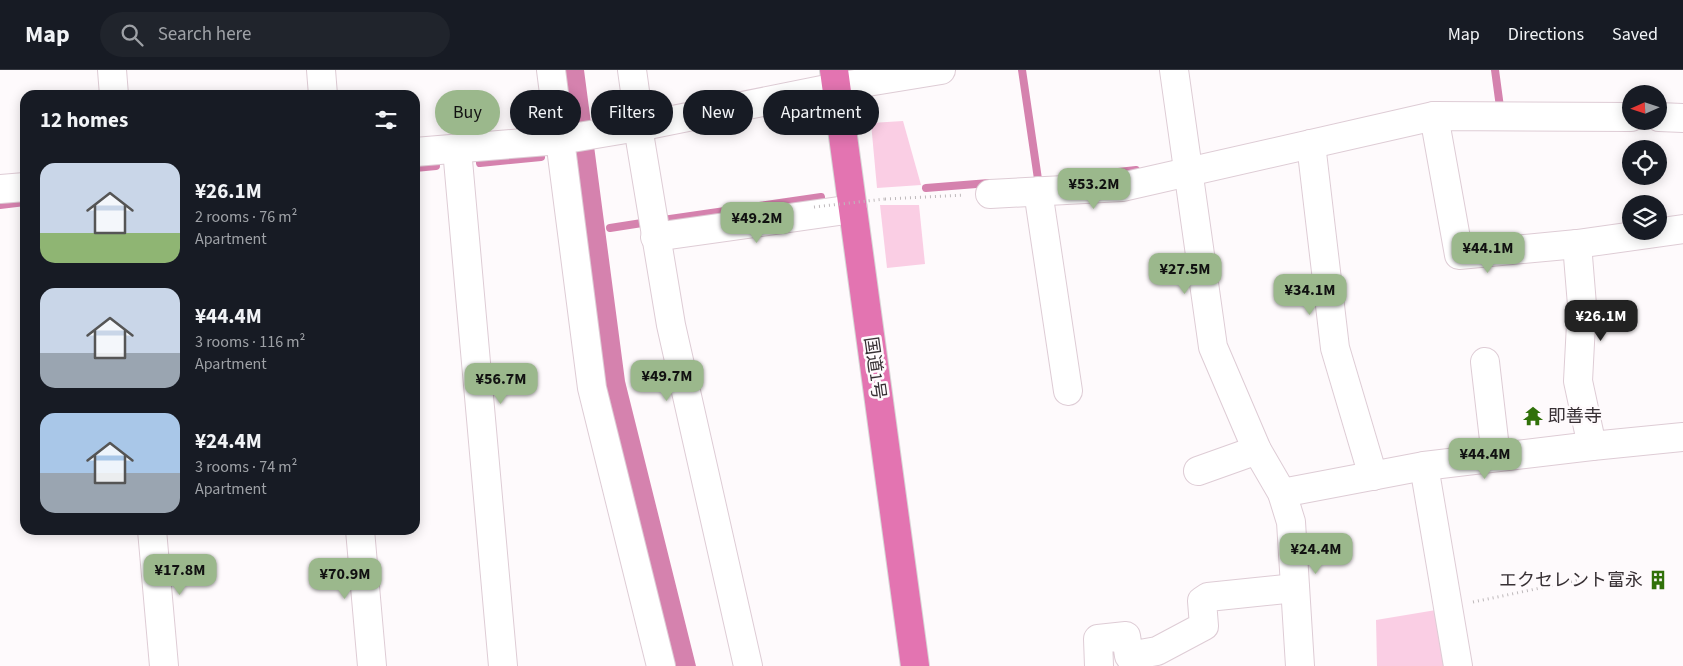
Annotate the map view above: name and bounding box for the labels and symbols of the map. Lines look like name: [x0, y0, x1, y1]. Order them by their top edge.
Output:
north arrow: [1622, 85, 1668, 130]
pin: ¥53.2M: [1053, 168, 1135, 210]
pin: ¥49.2M: [716, 202, 798, 244]
pin: ¥44.1M: [1447, 232, 1529, 274]
pin: ¥27.5M: [1144, 252, 1226, 295]
pin: ¥34.1M: [1269, 274, 1351, 316]
pin: ¥26.1M: [1560, 300, 1642, 342]
street label: 国道1号: [858, 335, 891, 401]
pin: ¥49.7M: [626, 360, 708, 402]
pin: ¥56.7M: [460, 362, 542, 405]
place label: 即善寺: [1548, 404, 1602, 429]
temple icon: 即善寺: [1522, 405, 1544, 427]
pin: ¥44.4M: [1444, 438, 1526, 480]
pin: ¥24.4M: [1275, 532, 1357, 575]
pin: ¥17.8M: [139, 554, 221, 596]
pin: ¥70.9M: [304, 558, 386, 600]
place label: エクセレント富永: [1499, 568, 1643, 593]
building icon: エクセレント富永: [1647, 569, 1669, 591]

